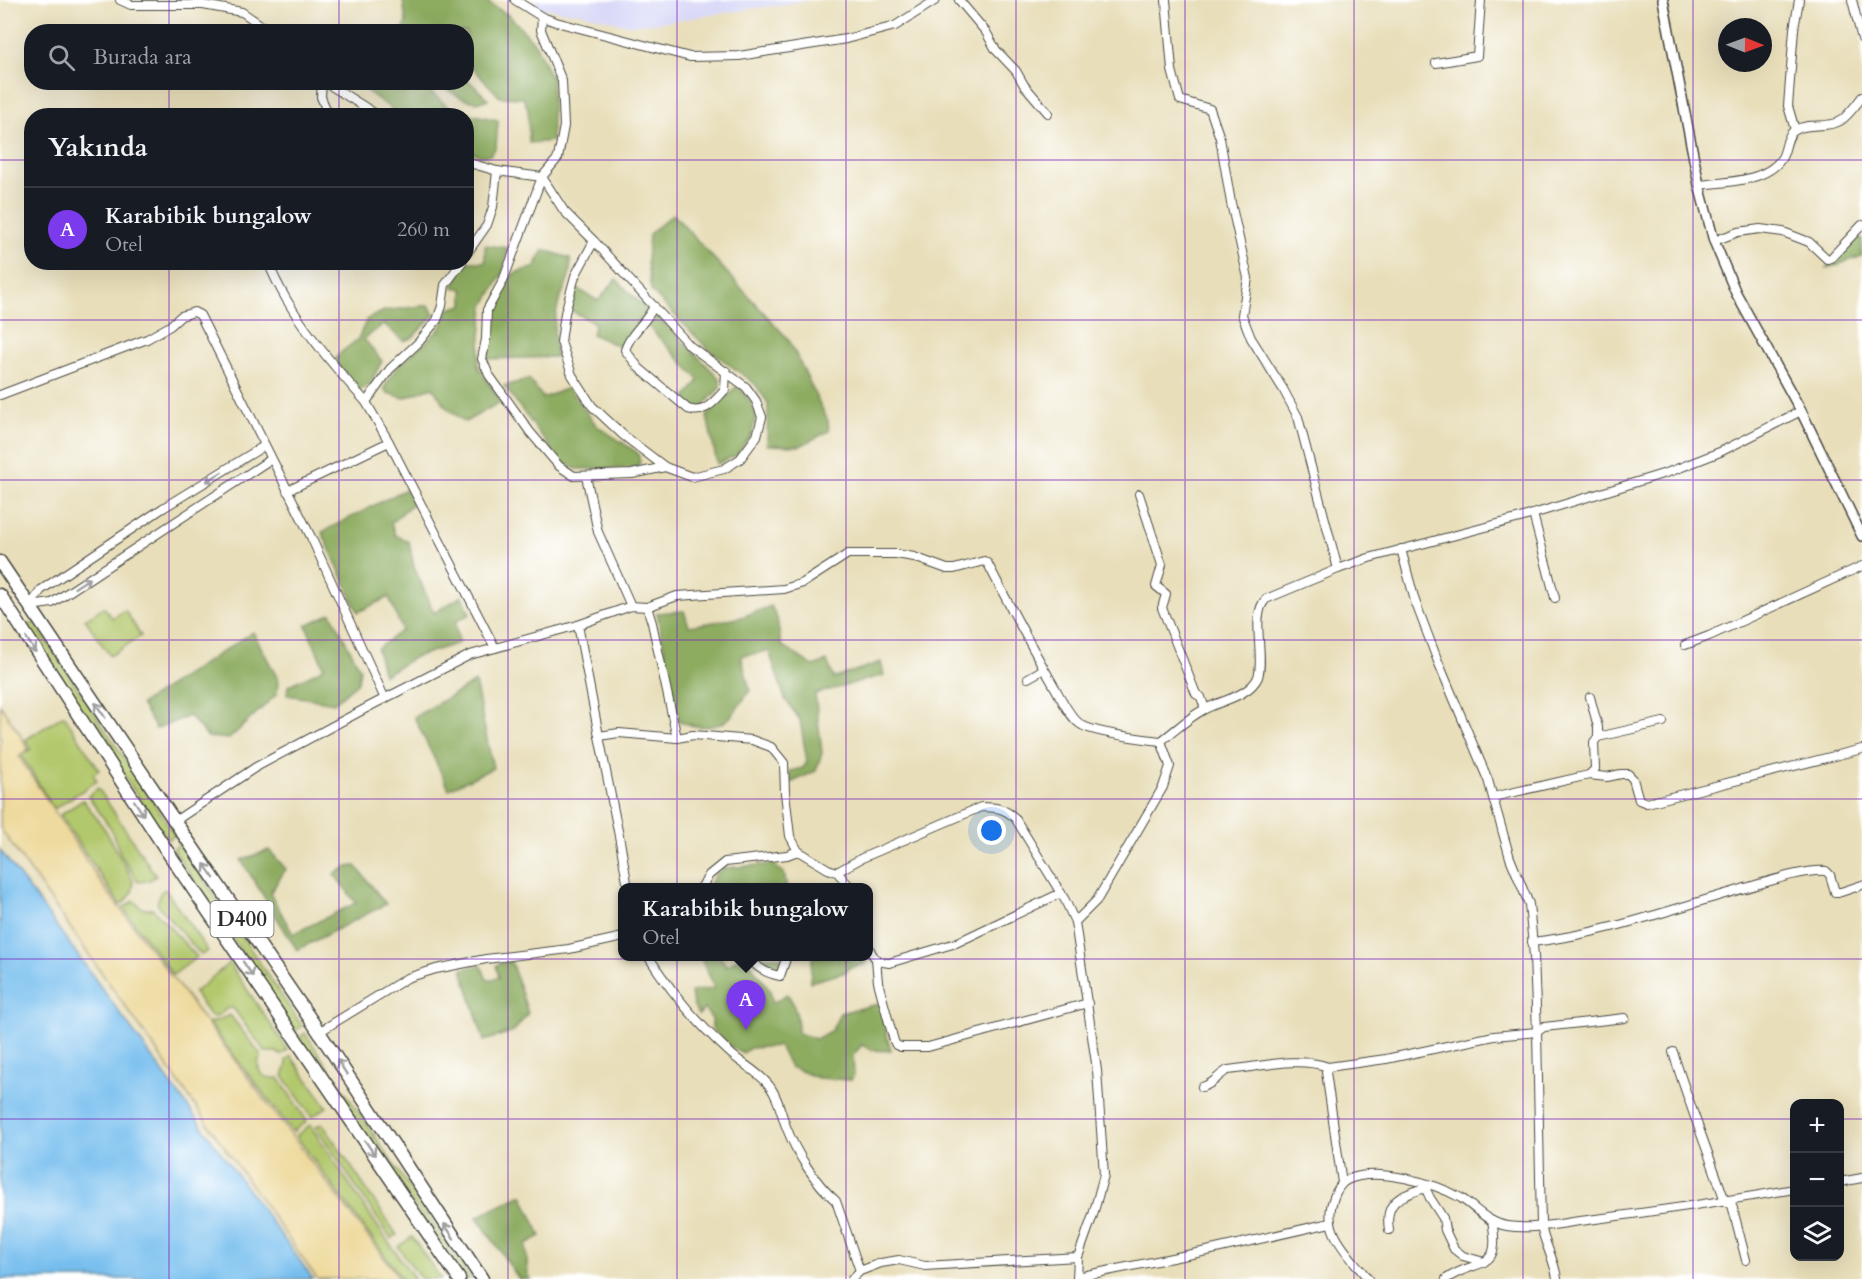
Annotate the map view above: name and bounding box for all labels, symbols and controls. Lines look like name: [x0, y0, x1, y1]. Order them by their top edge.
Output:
north arrow: [1718, 18, 1772, 72]
search box: [24, 24, 474, 90]
icon: search: [45, 41, 78, 74]
text: Burada ara: [93, 42, 192, 72]
text: Yakında: [48, 130, 148, 165]
text: Karabibik bungalow: [105, 201, 312, 231]
text: A: [60, 216, 75, 243]
text: 260 m: [397, 216, 450, 243]
text: Otel: [105, 231, 143, 258]
one-way arrow: [206, 471, 223, 483]
one-way arrow: [73, 577, 90, 589]
one-way arrow: [25, 636, 37, 652]
one-way arrow: [94, 702, 106, 718]
one-way arrow: [132, 799, 145, 816]
your location: [977, 816, 1006, 845]
one-way arrow: [203, 864, 215, 880]
popup: [618, 883, 873, 961]
text: Karabibik bungalow: [642, 894, 849, 924]
road number: D400: [210, 901, 274, 937]
text: Otel: [642, 924, 680, 951]
one-way arrow: [242, 960, 254, 977]
pin: A: [726, 980, 766, 1030]
one-way arrow: [336, 1059, 348, 1076]
map controls: [1790, 1099, 1844, 1261]
button: +: [1790, 1099, 1844, 1153]
one-way arrow: [363, 1139, 376, 1156]
button: −: [1790, 1153, 1844, 1207]
button: layers: [1790, 1207, 1844, 1261]
one-way arrow: [443, 1223, 455, 1239]

